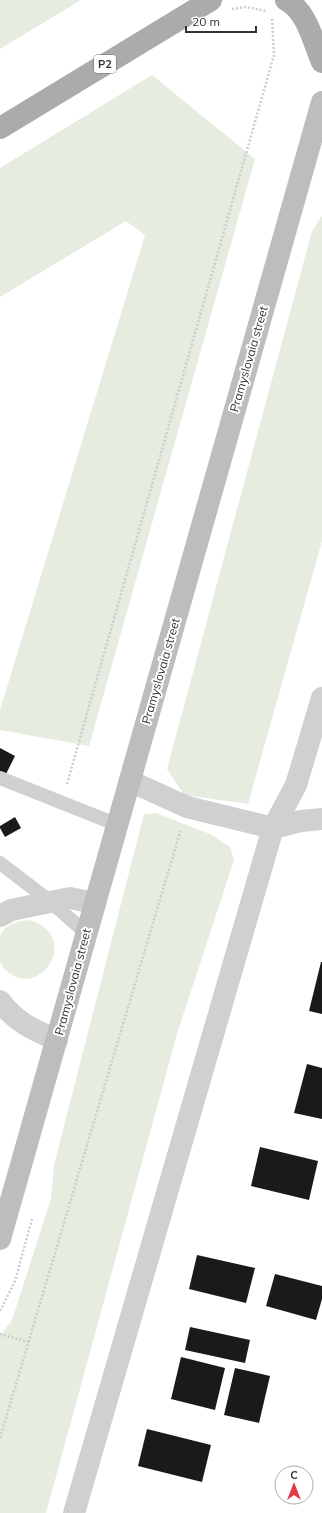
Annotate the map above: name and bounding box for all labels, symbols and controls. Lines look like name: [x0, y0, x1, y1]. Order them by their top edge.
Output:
scale bar: [186, 8, 256, 34]
text: 20 m: [192, 14, 220, 29]
road number: Р2: [94, 55, 116, 73]
street label: Pramyslovaia street: [226, 304, 271, 414]
street label: Pramyslovaia street: [138, 616, 183, 726]
street label: Pramyslovaia street: [51, 927, 94, 1037]
north arrow: [274, 1465, 314, 1505]
text: С: [290, 1468, 298, 1482]

